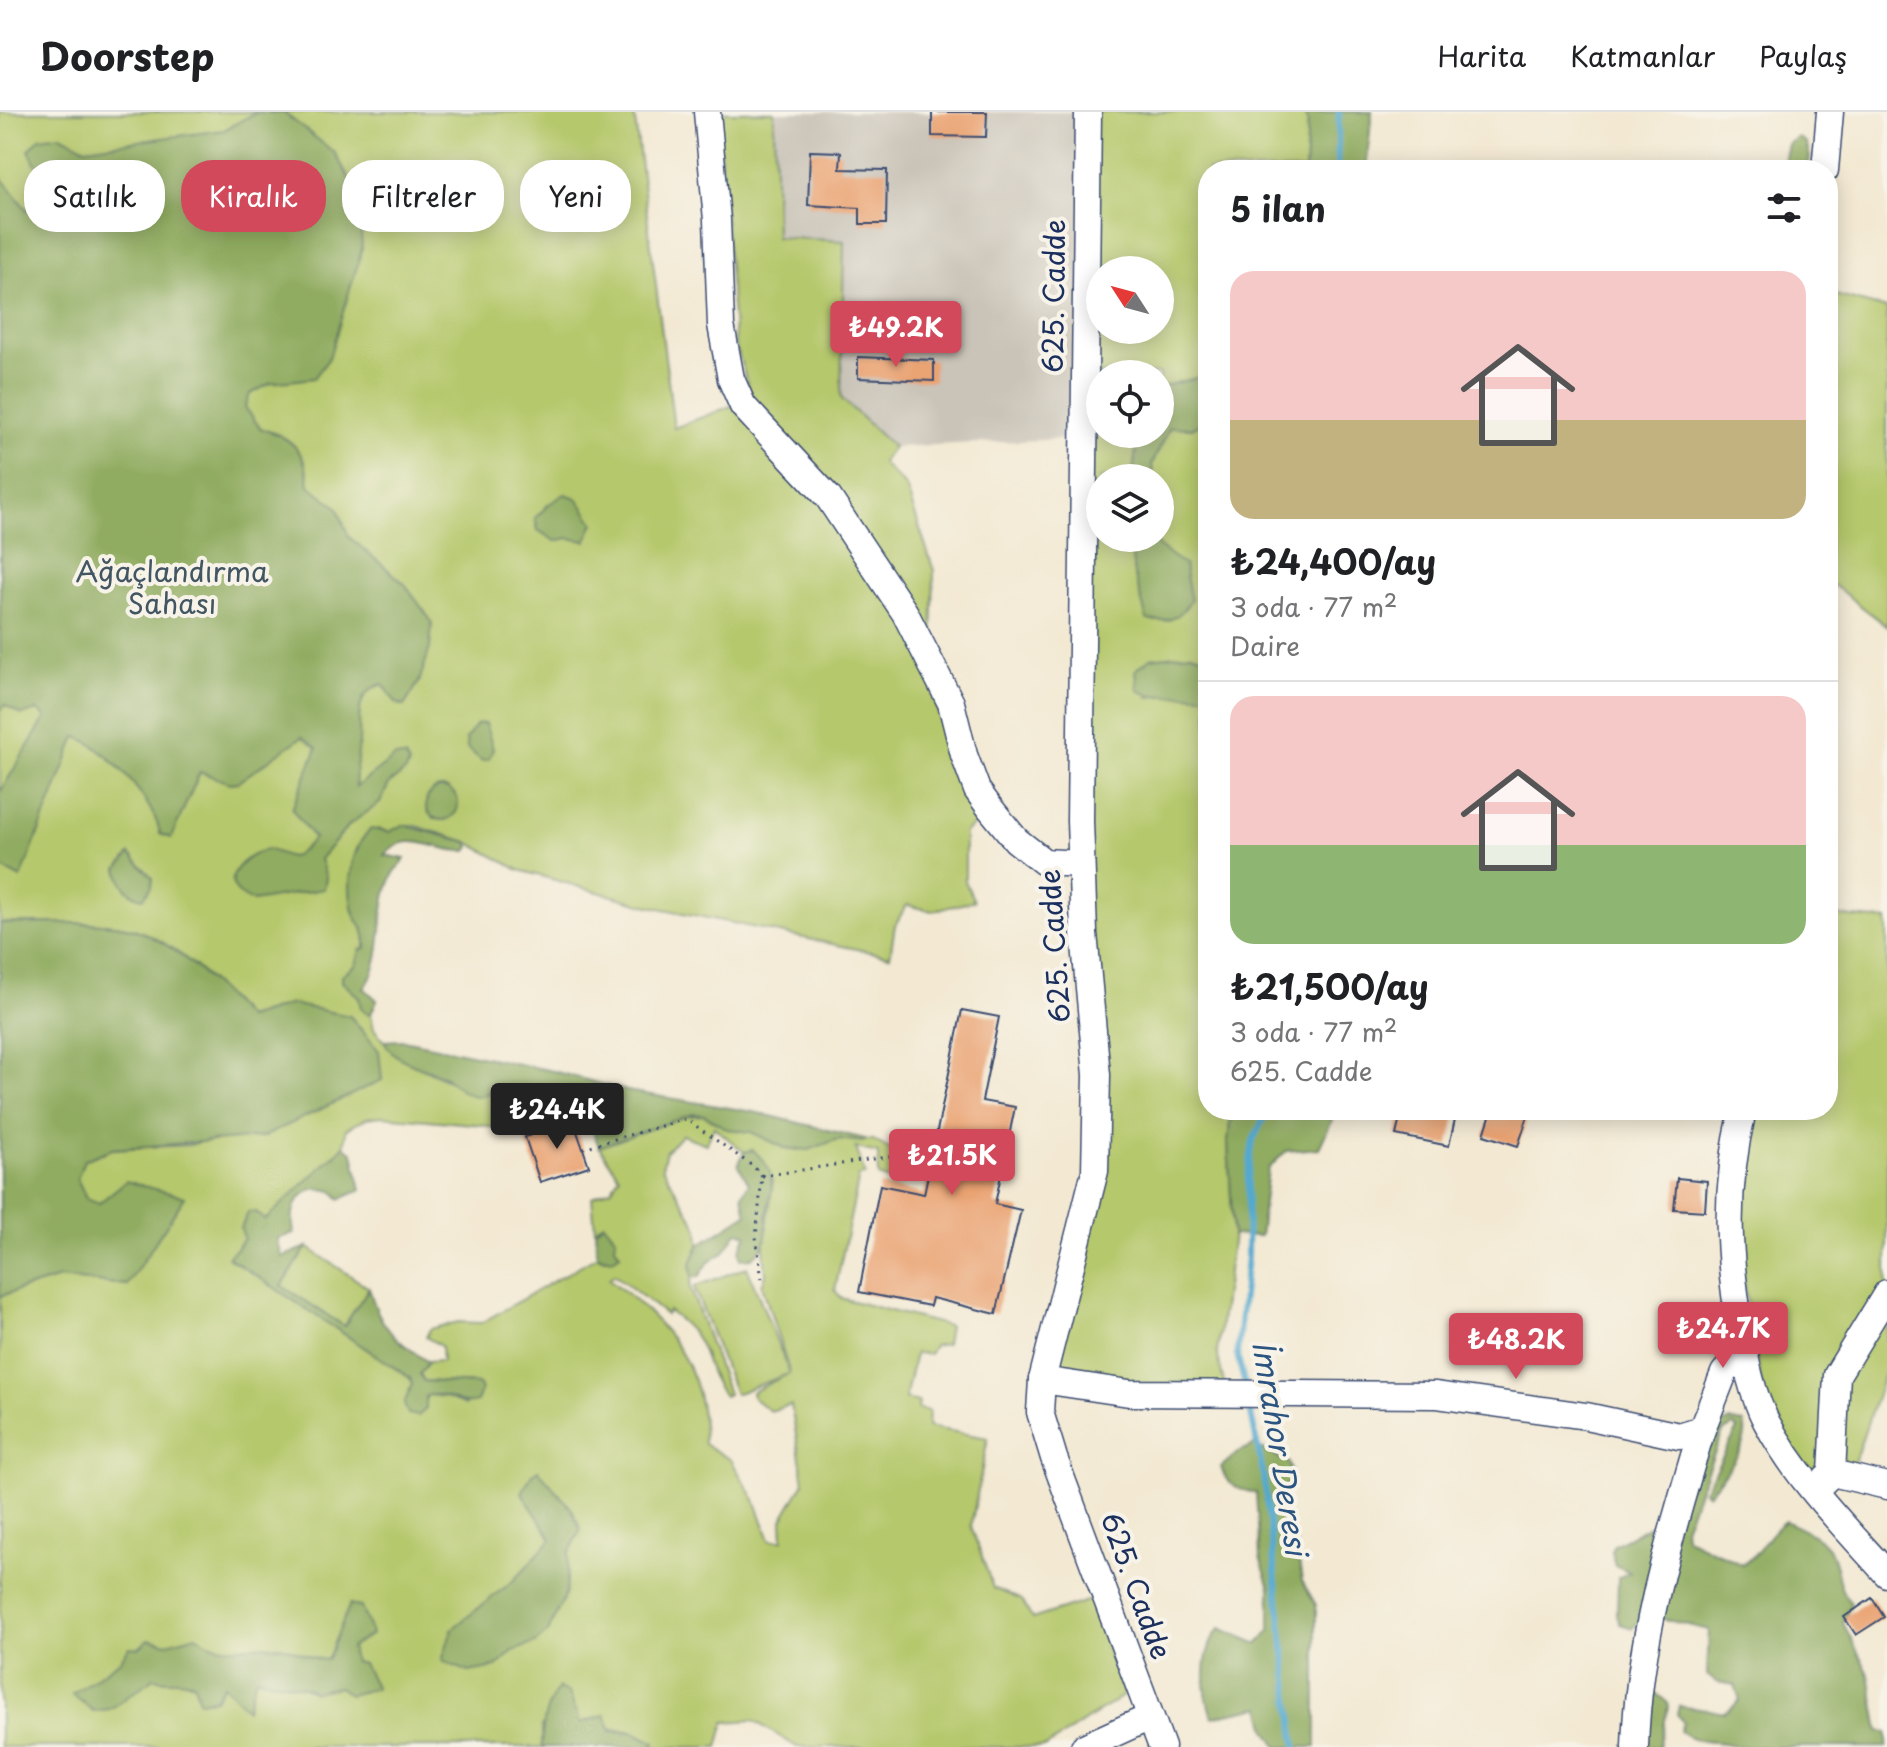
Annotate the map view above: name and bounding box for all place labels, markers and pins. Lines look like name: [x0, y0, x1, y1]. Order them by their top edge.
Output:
pin: ₺49.2K: [831, 301, 961, 369]
pin: ₺24.4K: [492, 1083, 622, 1151]
pin: ₺21.5K: [887, 1129, 1017, 1197]
pin: ₺24.7K: [1658, 1302, 1788, 1370]
pin: ₺48.2K: [1451, 1313, 1581, 1381]

